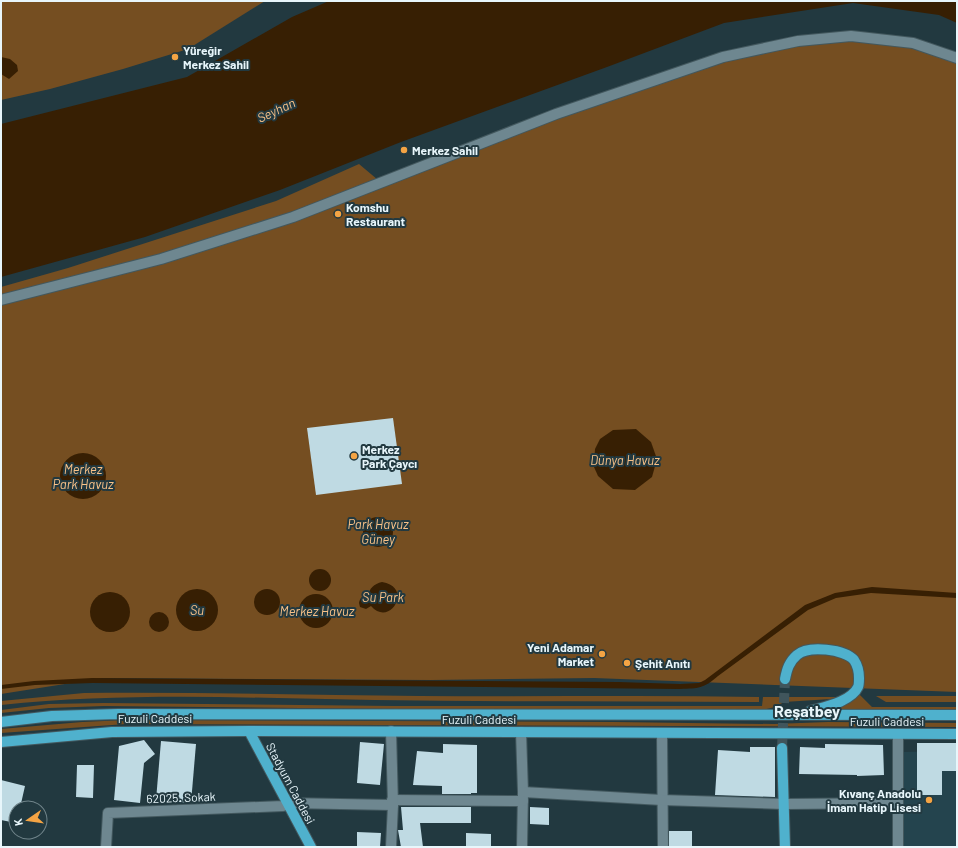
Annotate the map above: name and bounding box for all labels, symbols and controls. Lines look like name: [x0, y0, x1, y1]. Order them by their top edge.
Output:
place label: Yüreğir Merkez Sahil: [183, 43, 249, 71]
marker: Yüreğir Merkez Sahil: [170, 52, 180, 62]
water label: Seyhan: [254, 94, 298, 126]
place label: Merkez Sahil: [412, 143, 478, 157]
marker: Merkez Sahil: [399, 145, 409, 155]
place label: Komshu Restaurant: [346, 200, 406, 228]
marker: Komshu Restaurant: [333, 209, 343, 219]
place label: Merkez Park Çaycı: [362, 442, 417, 470]
marker: Merkez Park Çaycı: [349, 451, 359, 461]
water label: Dünya Havuz: [590, 452, 660, 468]
water label: Merkez Park Havuz: [52, 461, 114, 492]
water label: Park Havuz Güney: [347, 516, 409, 547]
water label: Su Park: [362, 589, 405, 605]
water label: Su: [190, 602, 204, 618]
water label: Merkez Havuz: [280, 603, 355, 619]
place label: Yeni Adamar Market: [527, 640, 594, 668]
marker: Yeni Adamar Market: [597, 649, 607, 659]
place label: Şehit Anıtı: [635, 656, 690, 670]
marker: Şehit Anıtı: [622, 658, 632, 668]
district label: Reşatbey: [774, 701, 840, 720]
street label: Fuzuli Caddesi: [118, 711, 192, 725]
street label: Fuzuli Caddesi: [442, 712, 516, 726]
street label: Fuzuli Caddesi: [850, 714, 924, 728]
street label: Stadyum Caddesi: [264, 740, 318, 826]
place label: Kıvanç Anadolu İmam Hatip Lisesi: [827, 786, 921, 814]
street label: 62025. Sokak: [146, 789, 216, 805]
marker: Kıvanç Anadolu İmam Hatip Lisesi: [924, 795, 934, 805]
north arrow: [8, 800, 48, 840]
text: K: [11, 817, 25, 827]

